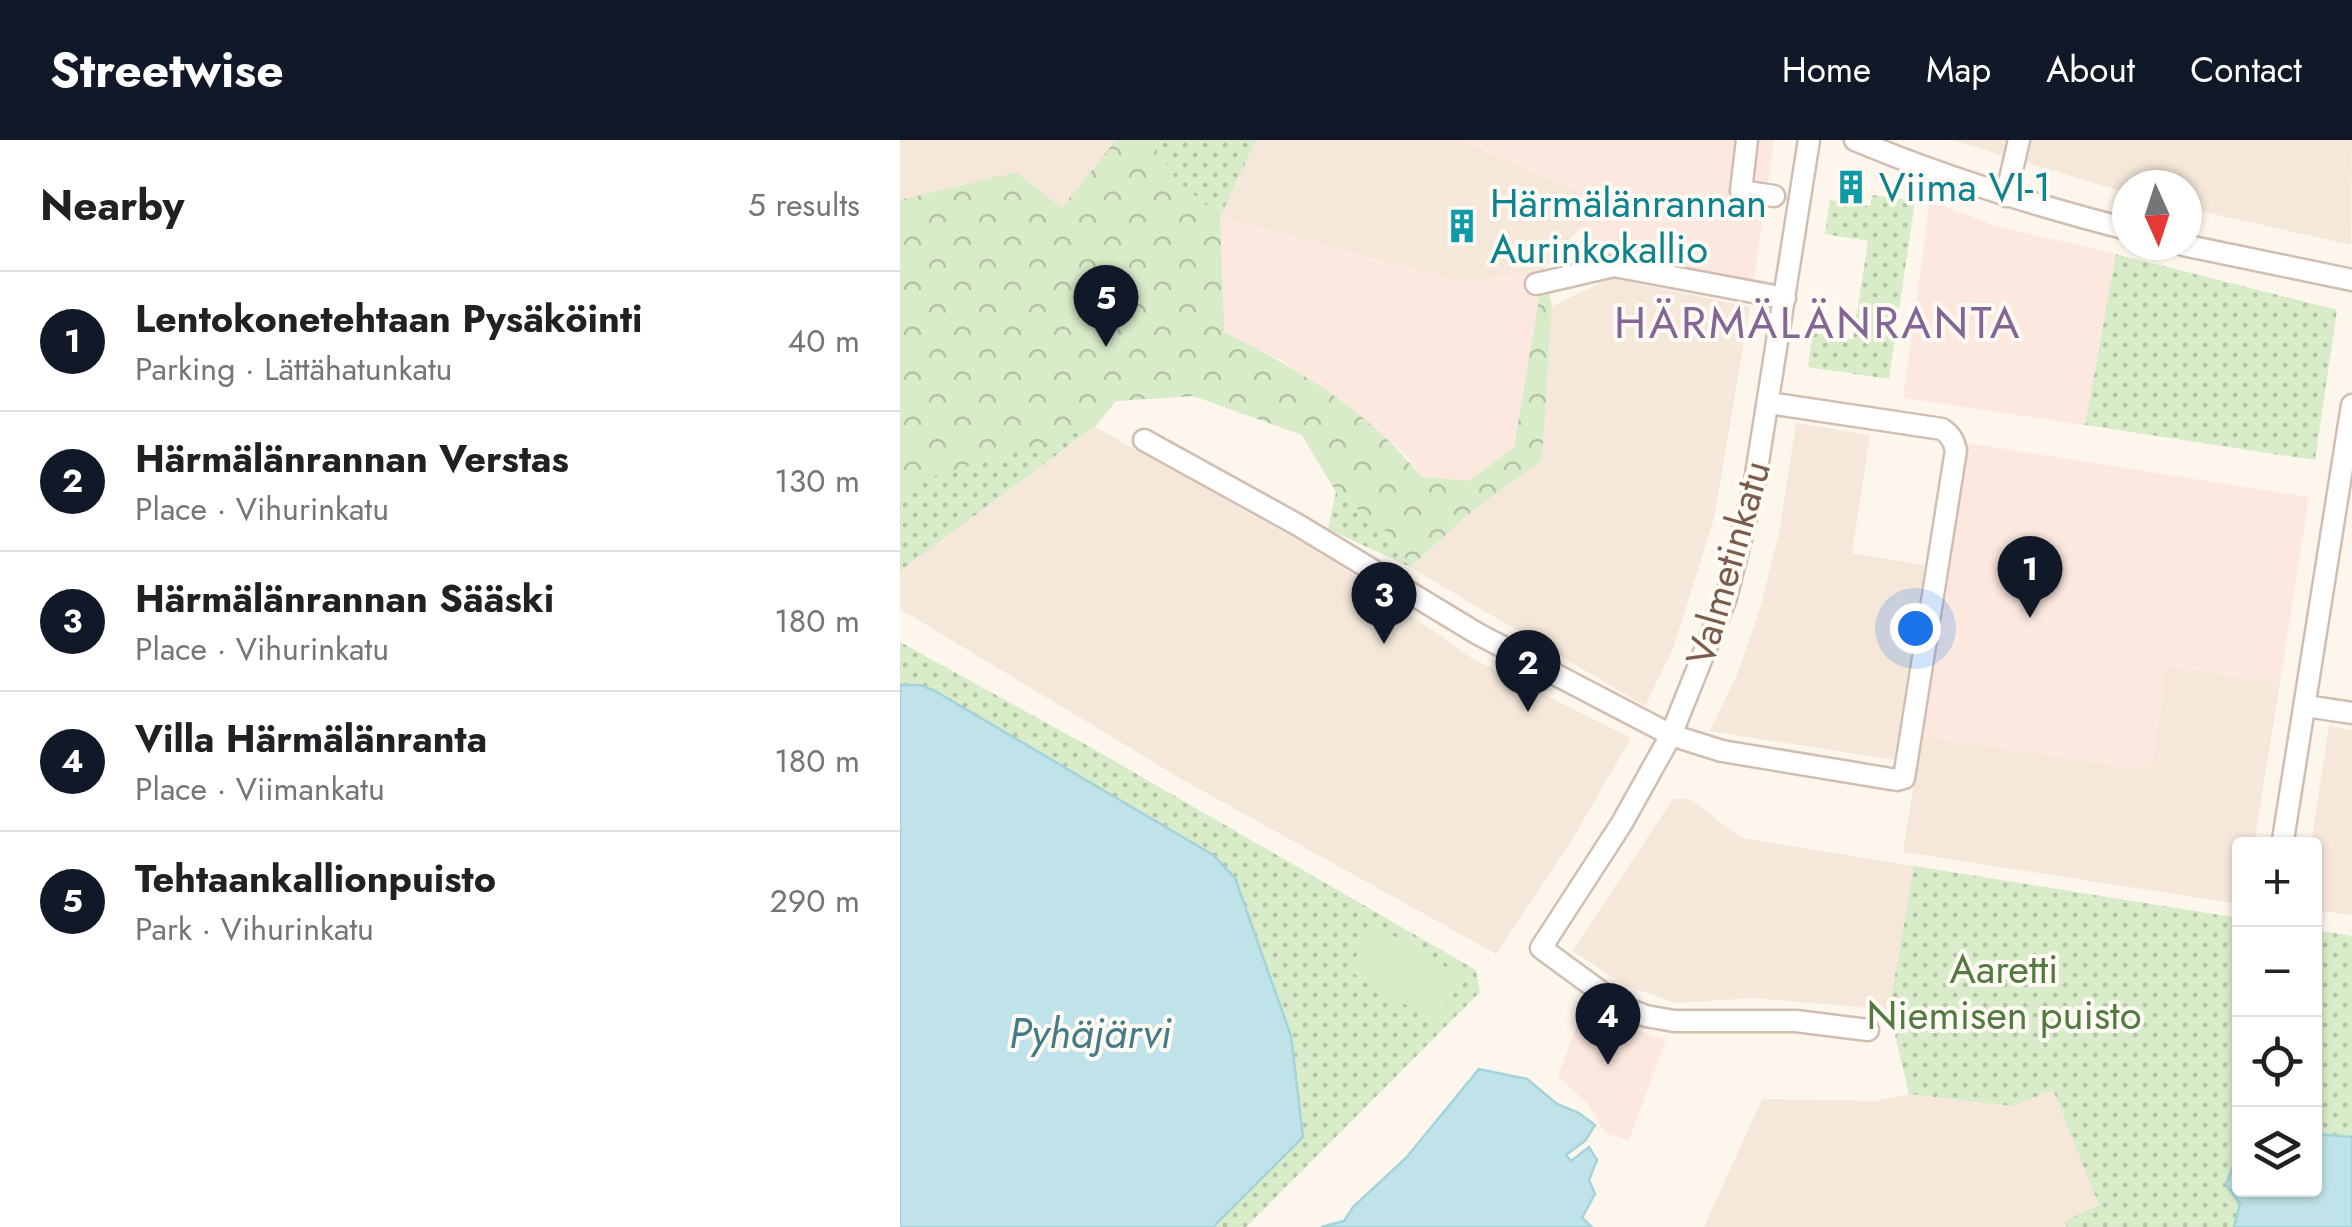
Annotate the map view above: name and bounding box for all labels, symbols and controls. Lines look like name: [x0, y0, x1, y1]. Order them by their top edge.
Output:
text: Streetwise: [50, 36, 284, 105]
text: Home: [1782, 45, 1871, 95]
text: Map: [1926, 45, 1991, 95]
text: About: [2046, 45, 2135, 95]
text: Contact: [2190, 45, 2302, 95]
place label: Viima VI-1: [1879, 158, 2051, 216]
building icon: Viima VI-1: [1832, 168, 1870, 206]
north arrow: [2112, 170, 2202, 260]
place label: Härmälänrannan Aurinkokallio: [1490, 174, 1767, 278]
text: Nearby: [40, 175, 184, 236]
text: 5 results: [748, 182, 860, 228]
building icon: Härmälänrannan Aurinkokallio: [1443, 207, 1481, 245]
pin: 5: [1074, 264, 1138, 347]
district label: HÄRMÄLÄNRANTA: [1614, 290, 2022, 355]
text: Lentokonetehtaan Pysäköinti: [135, 291, 643, 346]
text: 1: [64, 318, 81, 364]
text: 40 m: [788, 318, 860, 364]
text: Parking · Lättähatunkatu: [135, 346, 452, 392]
text: Härmälänrannan Verstas: [135, 431, 569, 486]
street label: Valmetinkatu: [1671, 454, 1785, 672]
text: 2: [62, 458, 83, 504]
text: 130 m: [774, 458, 860, 504]
text: Place · Vihurinkatu: [135, 486, 389, 532]
pin: 1: [1998, 536, 2062, 618]
pin: 3: [1352, 562, 1416, 644]
text: Härmälänrannan Sääski: [135, 571, 554, 626]
text: 3: [63, 598, 82, 644]
text: 180 m: [774, 598, 860, 644]
your location: [1890, 603, 1941, 654]
text: Place · Vihurinkatu: [135, 626, 389, 672]
pin: 2: [1496, 630, 1560, 712]
text: Villa Härmälänranta: [135, 711, 487, 766]
text: 4: [61, 738, 84, 784]
text: 180 m: [774, 738, 860, 784]
text: Place · Viimankatu: [135, 766, 385, 812]
map controls: [2232, 837, 2322, 1197]
button: +: [2232, 837, 2322, 927]
text: Tehtaankallionpuisto: [135, 851, 496, 906]
text: 5: [62, 878, 83, 924]
text: 290 m: [770, 878, 860, 924]
text: Park · Vihurinkatu: [135, 906, 374, 952]
button: −: [2232, 927, 2322, 1017]
park label: Aaretti Niemisen puisto: [1866, 940, 2142, 1044]
pin: 4: [1576, 982, 1640, 1065]
water label: Pyhäjärvi: [1009, 1003, 1172, 1064]
button: locate: [2232, 1017, 2322, 1107]
button: layers: [2232, 1107, 2322, 1197]

